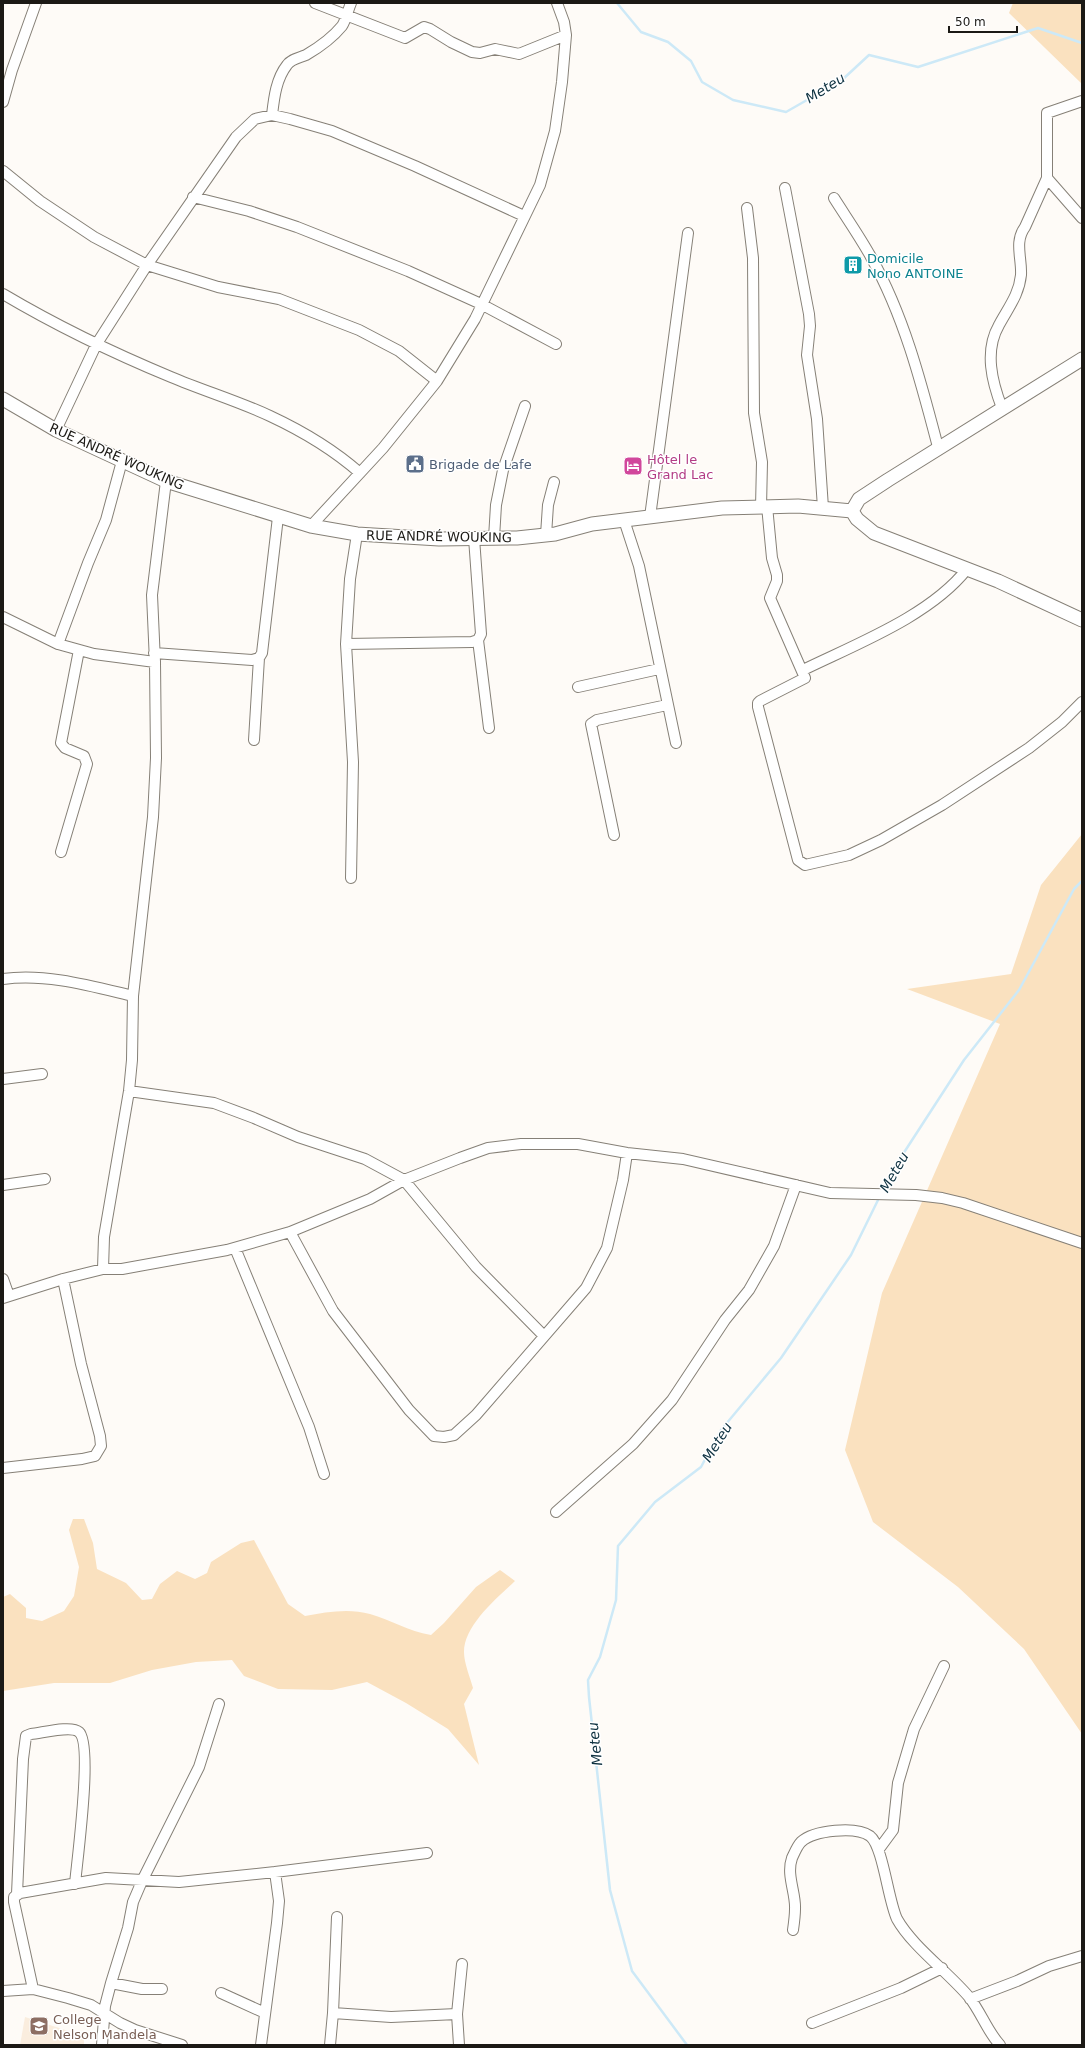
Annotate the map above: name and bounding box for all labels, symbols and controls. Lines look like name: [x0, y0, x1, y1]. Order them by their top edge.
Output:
scale bar: [949, 8, 1017, 34]
text: 50 m: [955, 15, 986, 29]
water label: Meteu: [802, 70, 848, 106]
place label: Domicile Nono ANTOINE: [867, 251, 964, 281]
building icon: Domicile Nono ANTOINE: [842, 254, 864, 276]
street label: RUE ANDRÉ WOUKING: [47, 420, 186, 493]
place label: Hôtel le Grand Lac: [647, 452, 713, 482]
public building icon: Brigade de Lafe: [404, 453, 426, 475]
hotel icon: Hôtel le Grand Lac: [622, 455, 644, 477]
place label: Brigade de Lafe: [429, 457, 532, 472]
street label: RUE ANDRÉ WOUKING: [366, 528, 512, 545]
water label: Meteu: [876, 1149, 912, 1195]
water label: Meteu: [699, 1419, 735, 1465]
water label: Meteu: [585, 1721, 605, 1767]
place label: College Nelson Mandela: [53, 2012, 157, 2042]
school or university icon: College Nelson Mandela: [28, 2015, 50, 2037]

